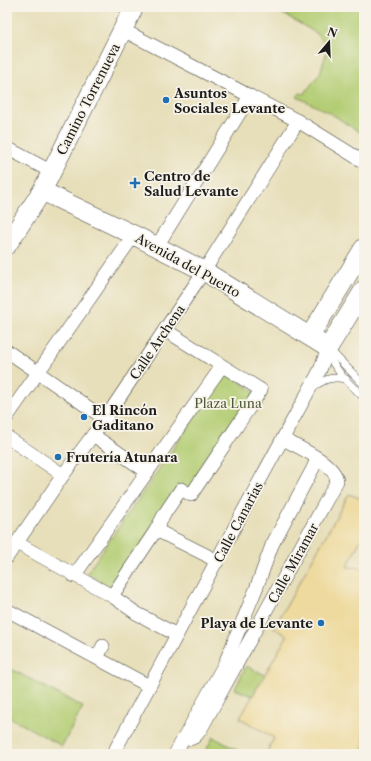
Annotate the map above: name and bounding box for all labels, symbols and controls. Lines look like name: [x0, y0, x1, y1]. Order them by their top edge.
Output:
north arrow: [309, 22, 349, 62]
text: N: [325, 24, 339, 41]
street label: Camino Torrenueva: [53, 40, 123, 158]
place label: Asuntos Sociales Levante: [173, 85, 285, 116]
marker: Asuntos Sociales Levante: [161, 95, 171, 105]
place label: Centro de Salud Levante: [144, 168, 239, 199]
marker: Centro de Salud Levante: [129, 177, 141, 189]
street label: Avenida del Puerto: [132, 229, 243, 300]
street label: Calle Archena: [126, 301, 188, 383]
park label: Plaza Luna: [194, 395, 262, 411]
place label: El Rincón Gaditano: [92, 402, 157, 433]
marker: El Rincón Gaditano: [79, 412, 89, 422]
place label: Frutería Atunara: [66, 449, 178, 465]
marker: Frutería Atunara: [53, 452, 63, 462]
street label: Calle Canarias: [210, 479, 266, 565]
street label: Calle Miramar: [264, 520, 322, 606]
place label: Playa de Levante: [201, 615, 313, 631]
marker: Playa de Levante: [316, 618, 326, 628]

